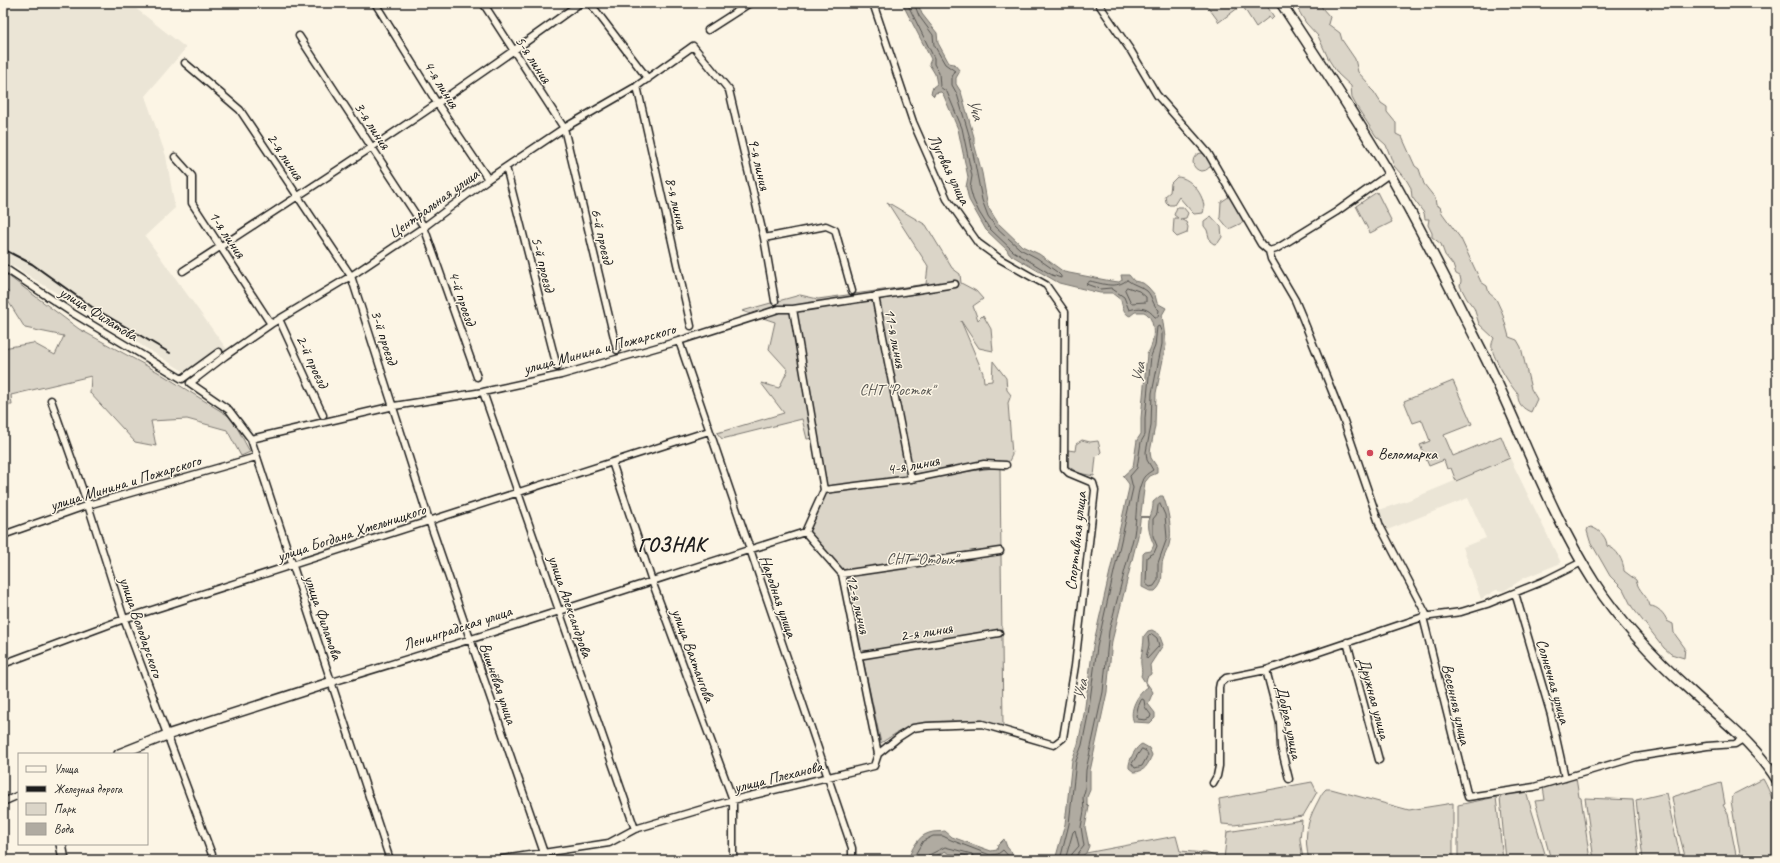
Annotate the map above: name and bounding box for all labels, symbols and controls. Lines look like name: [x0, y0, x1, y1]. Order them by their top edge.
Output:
street label: 5-я линия: [510, 32, 557, 88]
street label: 4-я линия: [419, 57, 464, 113]
water label: Уча: [962, 96, 989, 124]
street label: 3-я линия: [349, 98, 396, 154]
street label: 2-я линия: [262, 129, 309, 185]
street label: Луговая улица: [923, 131, 975, 209]
street label: 9-я линия: [743, 136, 775, 193]
street label: Центральная улица: [384, 164, 484, 243]
street label: 8-я линия: [660, 175, 692, 232]
street label: 1-я линия: [204, 207, 251, 263]
street label: 6-й проезд: [586, 207, 618, 267]
street label: 5-й проезд: [527, 235, 560, 295]
street label: 4-й проезд: [443, 268, 481, 329]
street label: улица Филатова: [55, 281, 142, 346]
street label: 3-й проезд: [366, 307, 403, 368]
street label: 11-я линия: [879, 307, 911, 371]
street label: улица Минина и Пожарского: [520, 318, 680, 379]
street label: 2-й проезд: [291, 332, 334, 392]
water label: Уча: [1127, 360, 1150, 385]
park label: СНТ "Росток": [859, 380, 938, 400]
place label: Веломарка: [1378, 444, 1438, 464]
marker: Веломарка: [1365, 448, 1375, 458]
street label: улица Минина и Пожарского: [47, 450, 205, 516]
street label: 4-я линия: [885, 450, 942, 479]
street label: Спортивная улица: [1061, 490, 1091, 591]
street label: улица Богдана Хмельницкого: [274, 499, 429, 567]
district label: ГОЗНАК: [638, 532, 709, 557]
park label: СНТ "Отдых": [887, 549, 961, 569]
street label: улица Александрова: [543, 552, 597, 661]
street label: Народная улица: [755, 553, 802, 641]
street label: улица Филатова: [299, 571, 347, 663]
street label: улица Володарского: [114, 573, 168, 683]
street label: 12-я линия: [842, 573, 875, 637]
street label: Ленинградская улица: [400, 600, 516, 655]
street label: улица Вахтангова: [667, 605, 720, 706]
street label: 2-я линия: [899, 618, 955, 646]
street label: Солнечная улица: [1531, 637, 1575, 727]
street label: Вишнёвая улица: [475, 640, 522, 728]
street label: Дружная улица: [1354, 655, 1395, 743]
street label: Весенняя улица: [1437, 662, 1475, 748]
water label: Уча: [1068, 676, 1093, 702]
street label: Добрая улица: [1271, 684, 1307, 762]
legend: [18, 753, 148, 845]
street label: улица Плеханова: [731, 756, 826, 798]
text: Улица: [54, 761, 79, 777]
text: Железная дорога: [54, 781, 123, 797]
text: Парк: [54, 801, 77, 817]
text: Вода: [54, 821, 75, 837]

